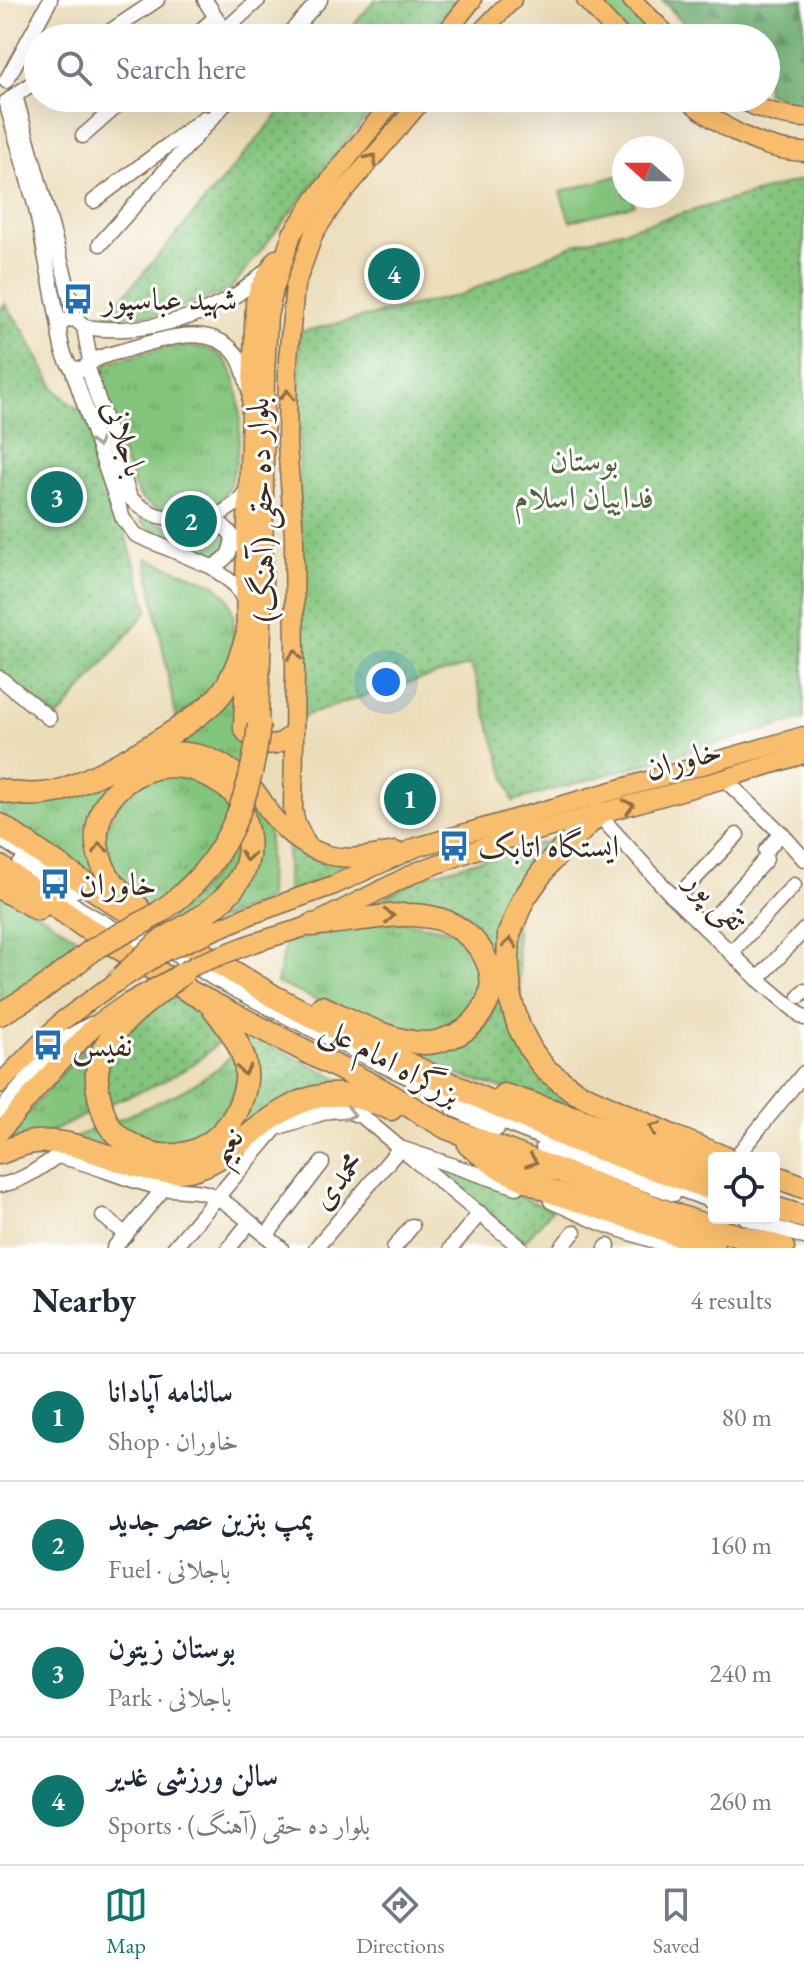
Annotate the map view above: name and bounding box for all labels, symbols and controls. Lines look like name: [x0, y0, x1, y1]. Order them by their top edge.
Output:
search box: [24, 24, 780, 112]
icon: search: [52, 46, 96, 90]
text: Search here: [116, 49, 246, 88]
north arrow: [612, 136, 684, 208]
one-way arrow: [362, 154, 377, 168]
pin: 4: [368, 244, 420, 304]
place label: شهید عباسپور: [99, 278, 237, 321]
bus stop icon: شهید عباسپور: [61, 282, 95, 316]
one-way arrow: [279, 388, 296, 401]
street label: باجلانی: [93, 394, 157, 482]
street label: بلوار ده حقی (آهنگ): [236, 397, 288, 623]
one-way arrow: [87, 435, 103, 449]
park label: بوستان فداییان اسلام: [514, 439, 654, 525]
pin: 3: [31, 467, 83, 527]
pin: 2: [165, 491, 217, 551]
one-way arrow: [286, 648, 304, 661]
your location: [366, 662, 406, 702]
street label: خاوران: [640, 728, 726, 790]
pin: 1: [384, 769, 436, 829]
one-way arrow: [622, 798, 636, 815]
place label: ایستگاه اتابک: [478, 825, 619, 867]
bus stop icon: ایستگاه اتابک: [437, 829, 471, 863]
one-way arrow: [92, 841, 109, 854]
one-way arrow: [239, 849, 256, 862]
street label: تقی پور: [673, 858, 758, 942]
place label: خاوران: [79, 863, 157, 905]
bus stop icon: خاوران: [38, 867, 72, 901]
one-way arrow: [383, 908, 396, 925]
one-way arrow: [501, 937, 518, 950]
street label: بزرگراه امام علی: [311, 1007, 468, 1122]
place label: نفیس: [72, 1024, 133, 1067]
bus stop icon: نفیس: [31, 1028, 65, 1062]
one-way arrow: [236, 1064, 253, 1077]
one-way arrow: [343, 1105, 357, 1122]
street label: نعیم: [197, 1117, 261, 1178]
one-way arrow: [648, 1122, 663, 1138]
street label: محمدی: [301, 1142, 373, 1218]
one-way arrow: [524, 1152, 538, 1168]
map controls: [708, 1152, 780, 1224]
button: locate: [708, 1152, 780, 1224]
text: Nearby: [32, 1278, 136, 1322]
text: 4 results: [691, 1283, 772, 1317]
text: سالنامه آپادانا: [108, 1372, 233, 1411]
text: 1: [51, 1400, 65, 1434]
text: 80 m: [722, 1400, 772, 1434]
text: Shop · خاوران: [108, 1424, 238, 1458]
text: پمپ بنزین عصر جدید: [108, 1500, 313, 1539]
text: 2: [51, 1528, 65, 1562]
text: 160 m: [709, 1528, 772, 1562]
text: Fuel · باجلانی: [108, 1552, 231, 1586]
text: بوستان زیتون: [108, 1628, 235, 1667]
text: 3: [51, 1656, 65, 1690]
text: 240 m: [709, 1656, 772, 1690]
text: Park · باجلانی: [108, 1680, 232, 1714]
text: سالن ورزشی غدیر: [108, 1756, 278, 1795]
text: 4: [51, 1784, 65, 1818]
text: 260 m: [709, 1784, 772, 1818]
text: Sports · بلوار ده حقی (آهنگ): [108, 1808, 370, 1842]
tab: Map: [104, 1883, 148, 1960]
tab: Directions: [356, 1883, 445, 1960]
tab: Saved: [653, 1883, 700, 1960]

